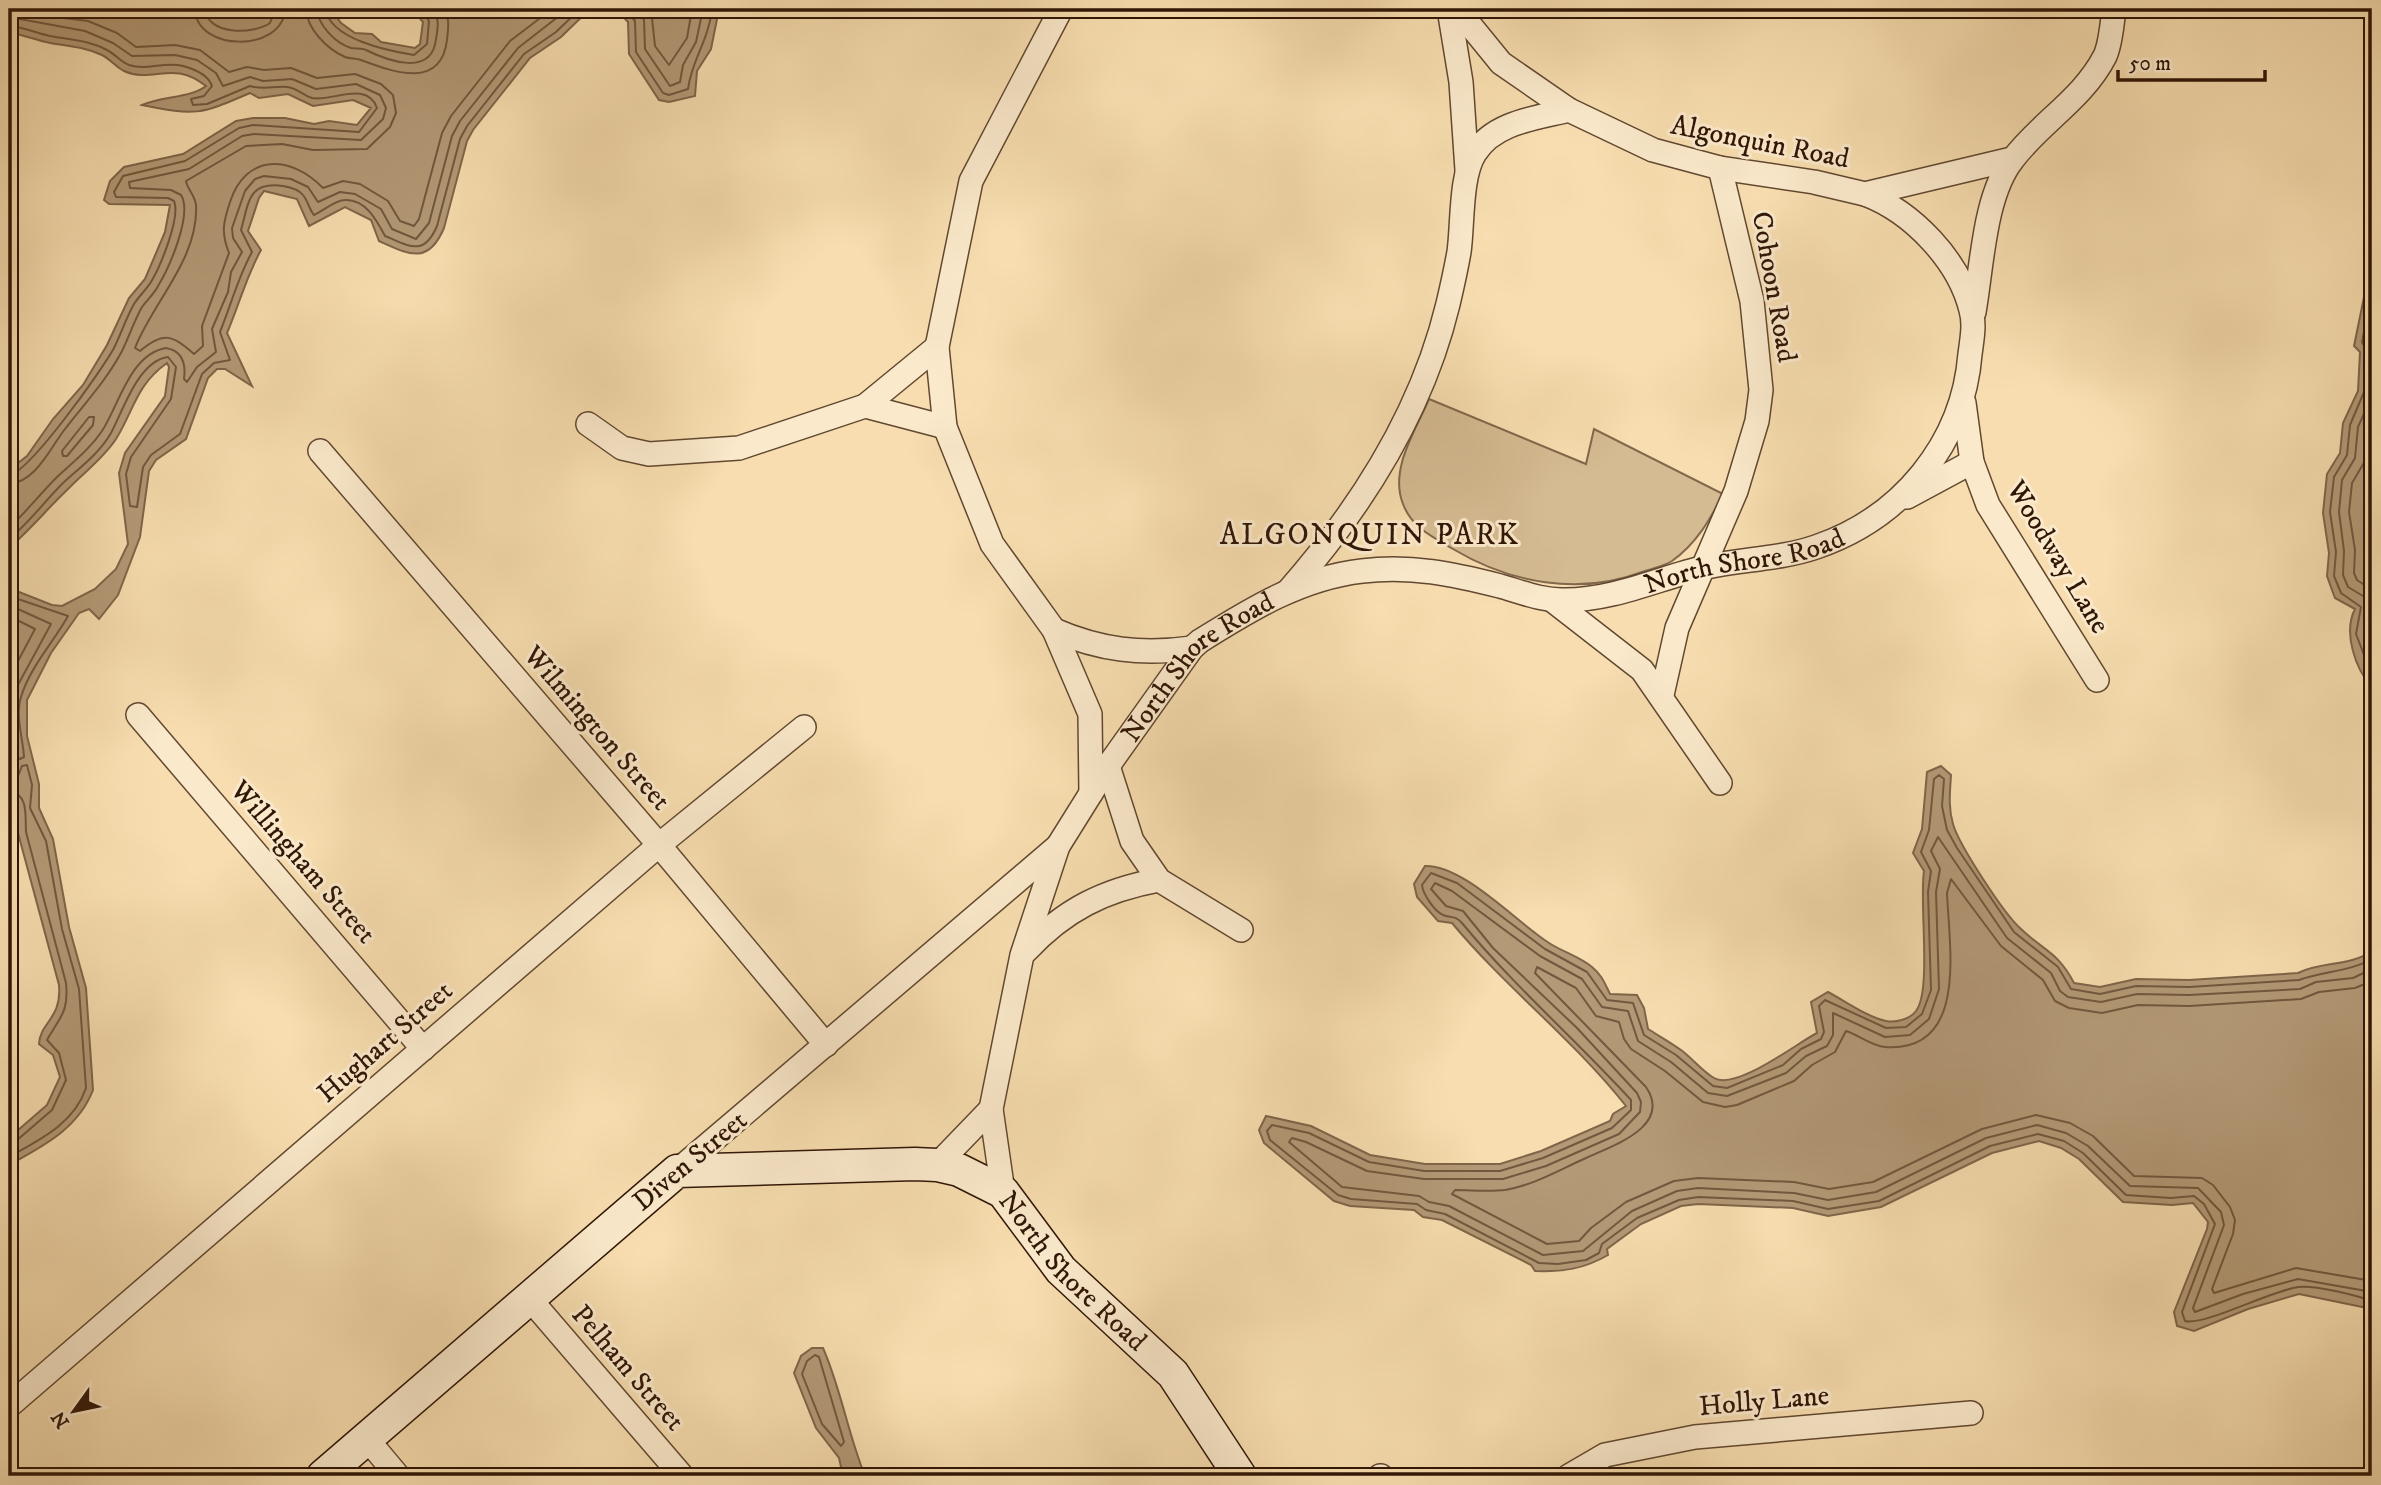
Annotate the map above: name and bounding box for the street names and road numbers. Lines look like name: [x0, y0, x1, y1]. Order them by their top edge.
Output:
street label: Algonquin Road: [1668, 108, 1852, 176]
street label: Cohoon Road: [1744, 209, 1804, 365]
street label: Woodway Lane: [1998, 473, 2117, 640]
street label: North Shore Road: [1639, 520, 1850, 602]
street label: North Shore Road: [1113, 584, 1280, 749]
street label: Wilmington Street: [515, 638, 678, 818]
street label: Willingham Street: [222, 772, 383, 951]
street label: Hughart Street: [310, 974, 460, 1110]
street label: Diven Street: [626, 1103, 754, 1219]
street label: North Shore Road: [991, 1184, 1154, 1358]
street label: Pelham Street: [564, 1298, 692, 1438]
street label: Holly Lane: [1697, 1378, 1831, 1424]

